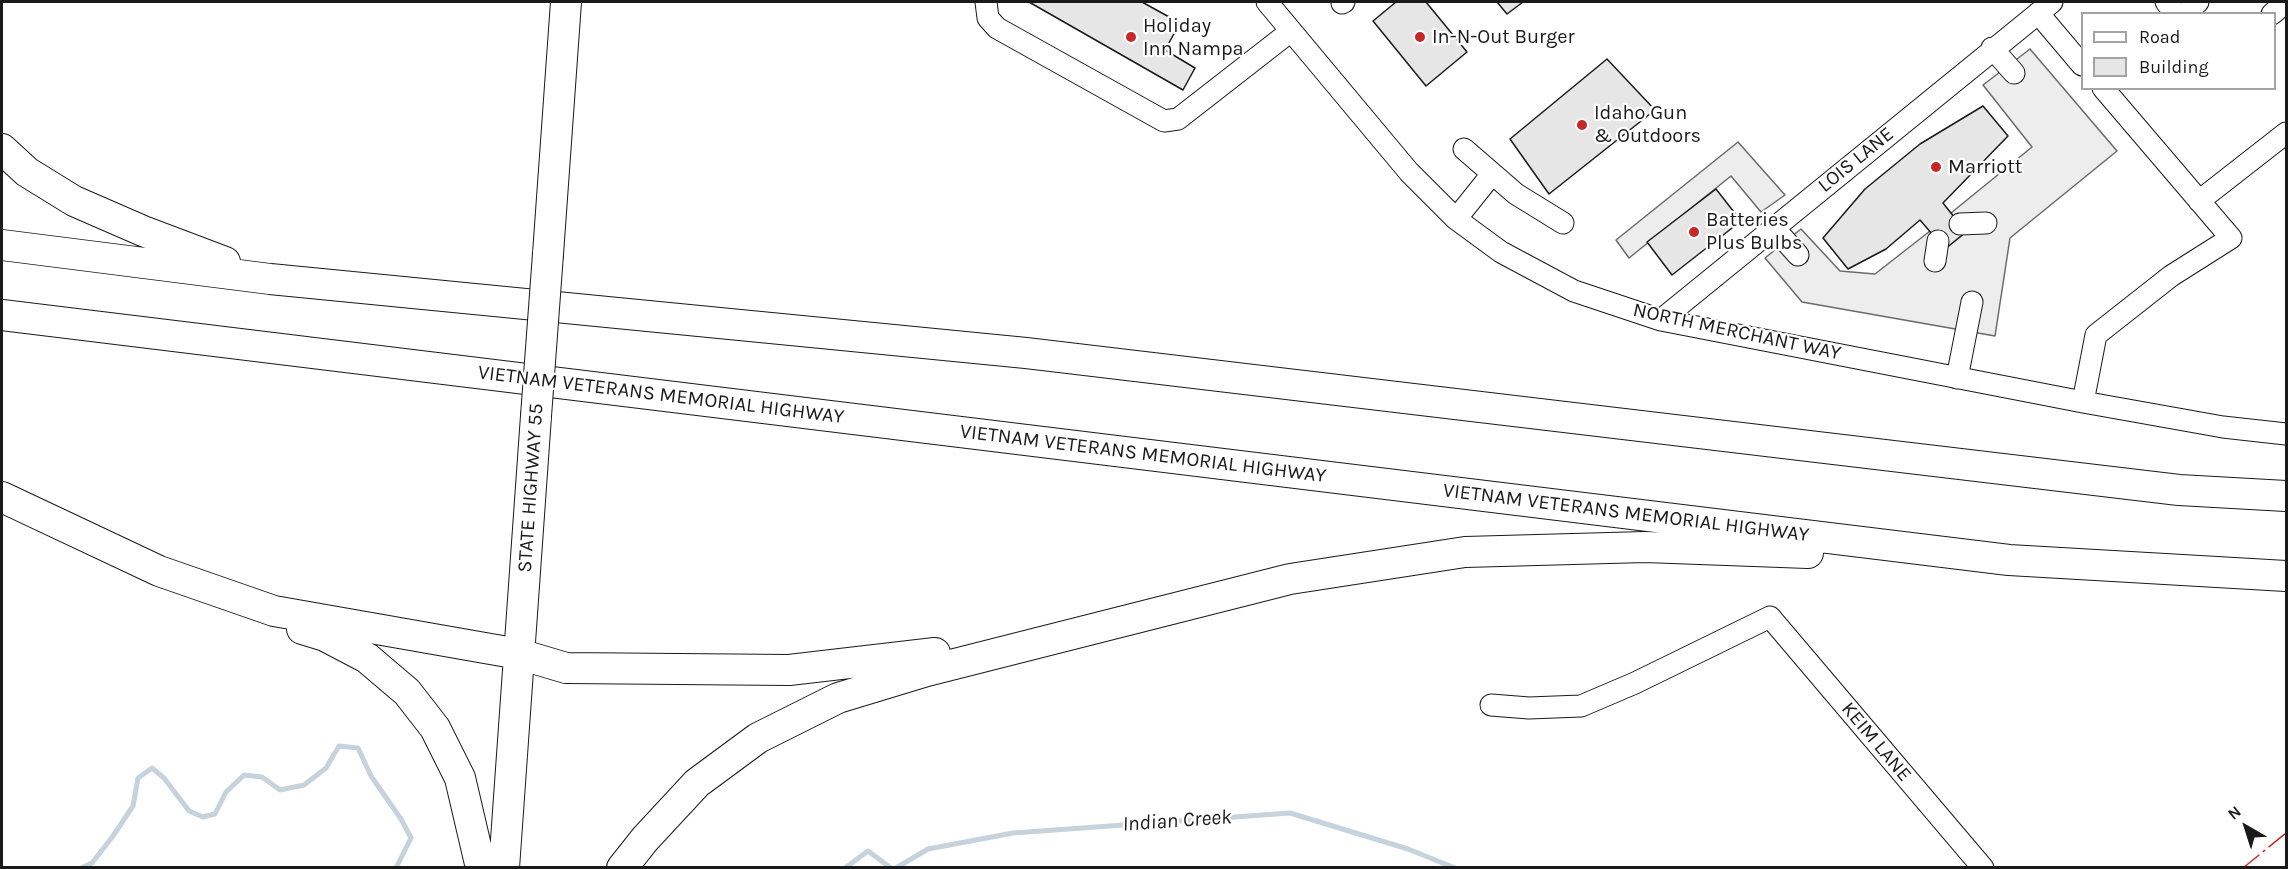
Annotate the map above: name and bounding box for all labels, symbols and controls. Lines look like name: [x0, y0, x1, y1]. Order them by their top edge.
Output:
legend: [2081, 12, 2276, 90]
place label: Holiday Inn Nampa: [1143, 14, 1244, 61]
place label: In-N-Out Burger: [1432, 25, 1575, 49]
text: Road: [2139, 26, 2180, 48]
marker: Holiday Inn Nampa: [1124, 30, 1138, 44]
marker: In-N-Out Burger: [1413, 30, 1427, 44]
text: Building: [2139, 56, 2209, 78]
place label: Idaho Gun & Outdoors: [1594, 101, 1701, 148]
marker: Idaho Gun & Outdoors: [1575, 118, 1589, 132]
street label: LOIS LANE: [1813, 122, 1899, 198]
place label: Marriott: [1948, 155, 2022, 179]
marker: Marriott: [1929, 160, 1943, 174]
place label: Batteries Plus Bulbs: [1706, 208, 1803, 255]
marker: Batteries Plus Bulbs: [1687, 225, 1701, 239]
street label: NORTH MERCHANT WAY: [1631, 298, 1843, 366]
street label: VIETNAM VETERANS MEMORIAL HIGHWAY: [476, 361, 846, 429]
street label: STATE HIGHWAY 55: [513, 403, 549, 573]
street label: VIETNAM VETERANS MEMORIAL HIGHWAY: [958, 420, 1328, 488]
street label: VIETNAM VETERANS MEMORIAL HIGHWAY: [1441, 479, 1811, 547]
street label: KEIM LANE: [1836, 697, 1916, 787]
north arrow: [2216, 797, 2276, 857]
text: N: [2224, 802, 2245, 824]
water label: Indian Creek: [1122, 805, 1232, 837]

